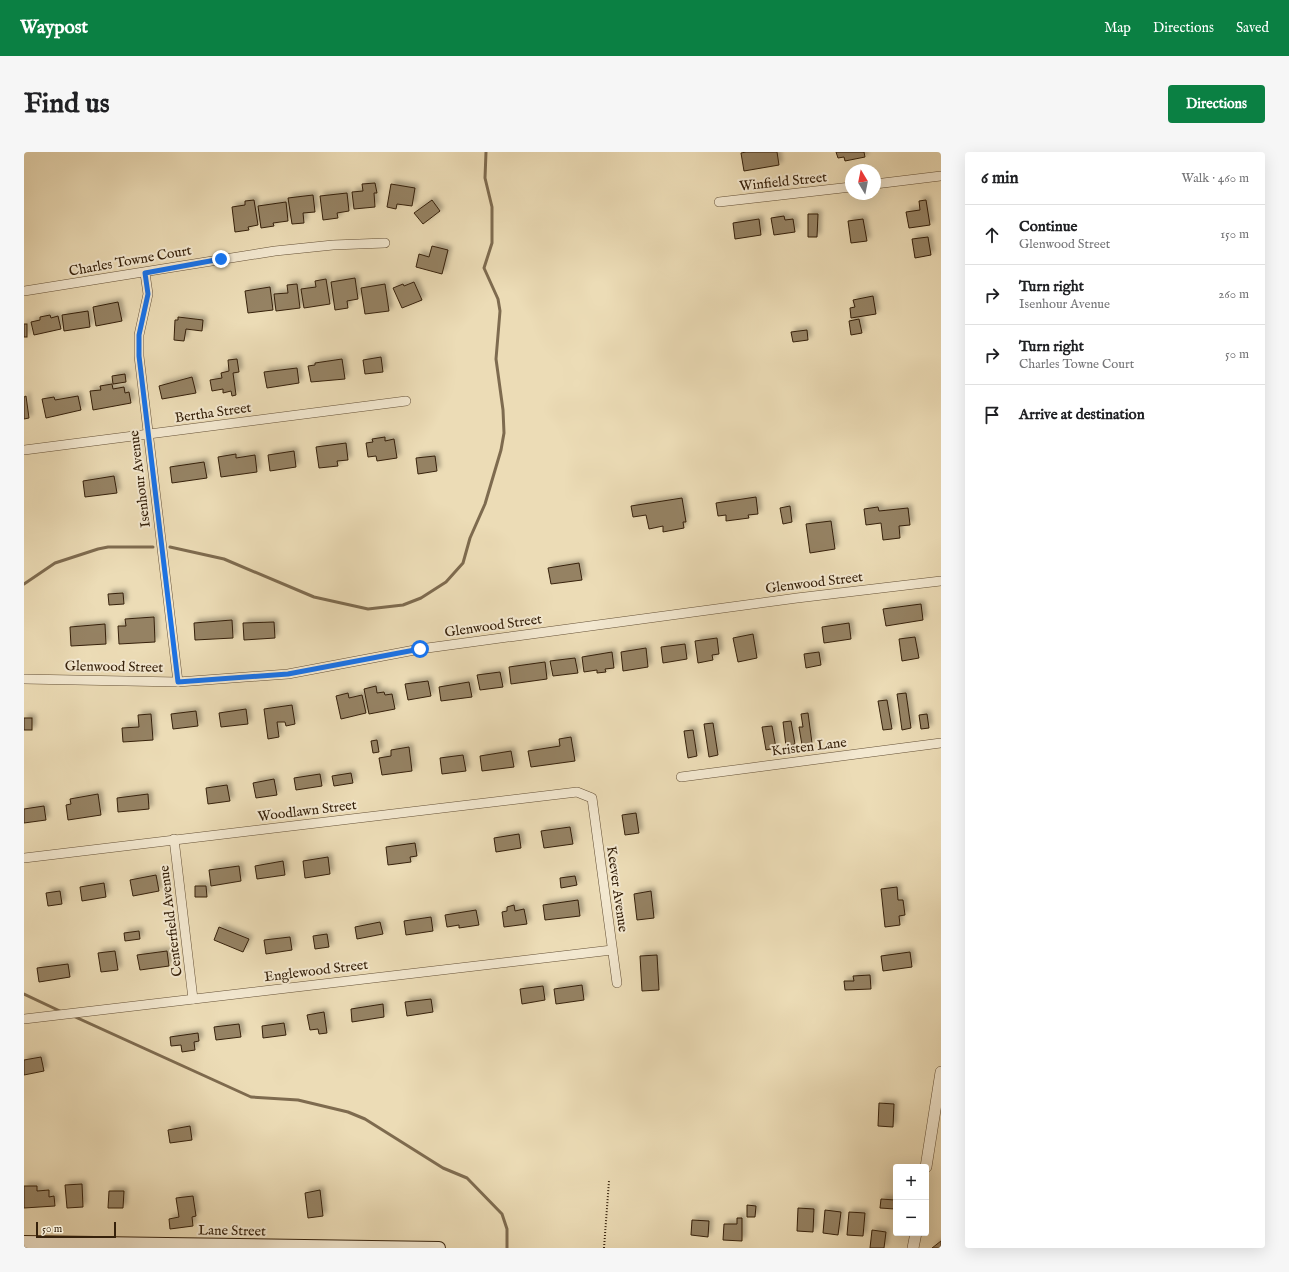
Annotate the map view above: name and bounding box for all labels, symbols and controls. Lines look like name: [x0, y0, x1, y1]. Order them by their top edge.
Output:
text: Waypost: [20, 16, 88, 40]
text: Map: [1104, 19, 1131, 37]
text: Directions: [1153, 19, 1214, 37]
text: Saved: [1236, 19, 1269, 37]
button: Directions: [1168, 85, 1265, 123]
text: Find us: [24, 87, 110, 122]
north arrow: [845, 164, 881, 200]
street label: Winfield Street: [738, 168, 828, 196]
text: 6 min: [981, 168, 1019, 189]
text: Walk · 460 m: [1182, 170, 1249, 187]
text: Continue: [1019, 217, 1077, 236]
icon: ahead: [981, 224, 1003, 246]
text: 150 m: [1220, 226, 1249, 243]
text: Glenwood Street: [1019, 236, 1110, 253]
street label: Charles Towne Court: [68, 241, 193, 281]
route end: [212, 250, 230, 268]
text: Turn right: [1019, 277, 1084, 296]
icon: right: [981, 284, 1003, 306]
text: 260 m: [1218, 286, 1249, 303]
text: Isenhour Avenue: [1019, 296, 1110, 313]
text: Turn right: [1019, 337, 1084, 356]
icon: right: [981, 344, 1003, 366]
text: 50 m: [1225, 346, 1249, 363]
text: Charles Towne Court: [1019, 356, 1134, 373]
street label: Bertha Street: [174, 399, 253, 427]
icon: arrive: [981, 404, 1003, 426]
text: Arrive at destination: [1019, 405, 1145, 424]
street label: Isenhour Avenue: [125, 429, 155, 529]
street label: Glenwood Street: [764, 568, 864, 598]
street label: Glenwood Street: [443, 610, 543, 642]
route start: [411, 640, 429, 658]
street label: Glenwood Street: [65, 657, 163, 677]
street label: Kristen Lane: [771, 733, 848, 761]
street label: Woodlawn Street: [257, 796, 358, 826]
street label: Keever Avenue: [602, 845, 632, 934]
street label: Centerfield Avenue: [155, 864, 187, 978]
street label: Englewood Street: [263, 956, 369, 986]
map controls: [893, 1164, 929, 1236]
button: +: [893, 1164, 929, 1200]
button: −: [893, 1200, 929, 1236]
scale bar: [36, 1220, 116, 1239]
street label: Lane Street: [198, 1221, 266, 1241]
text: 50 m: [42, 1222, 62, 1236]

